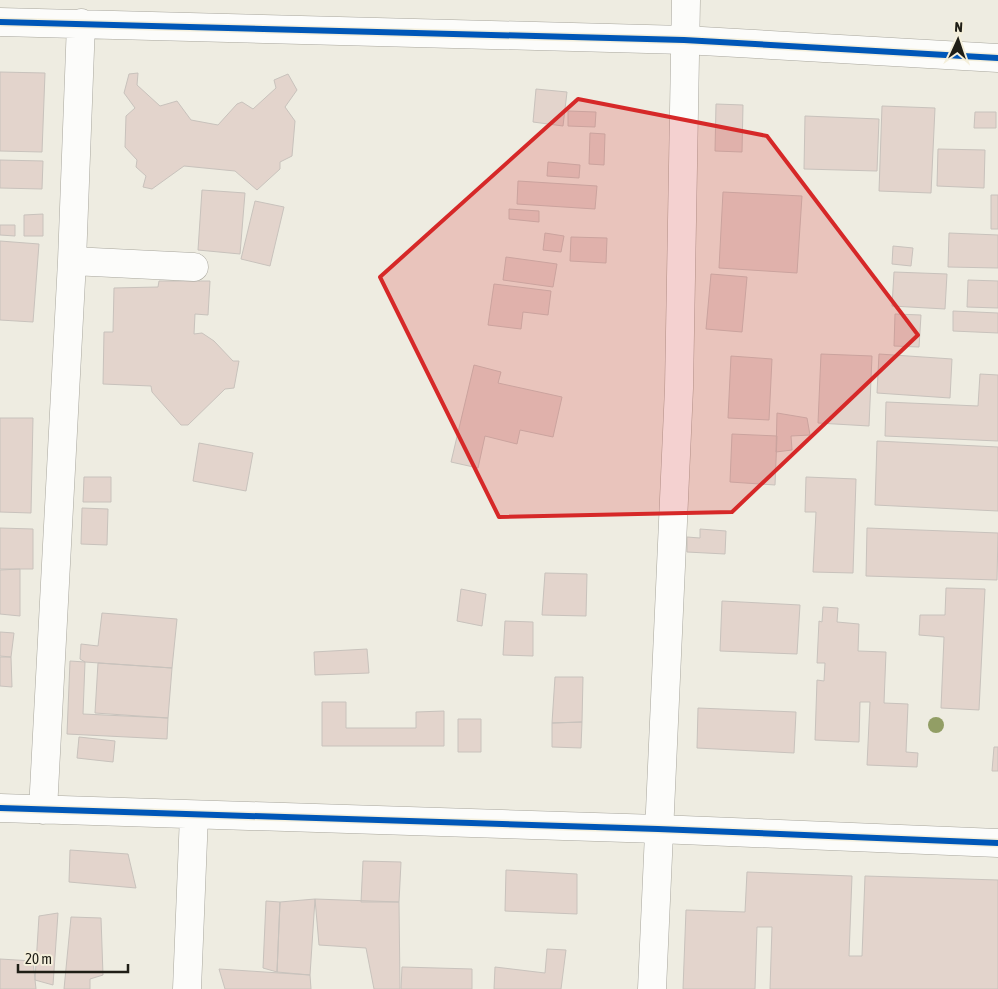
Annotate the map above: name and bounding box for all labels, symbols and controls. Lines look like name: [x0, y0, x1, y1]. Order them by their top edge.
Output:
north arrow: [933, 15, 983, 65]
text: N: [954, 19, 963, 35]
scale bar: [18, 942, 128, 974]
text: 20 m: [25, 950, 52, 967]

